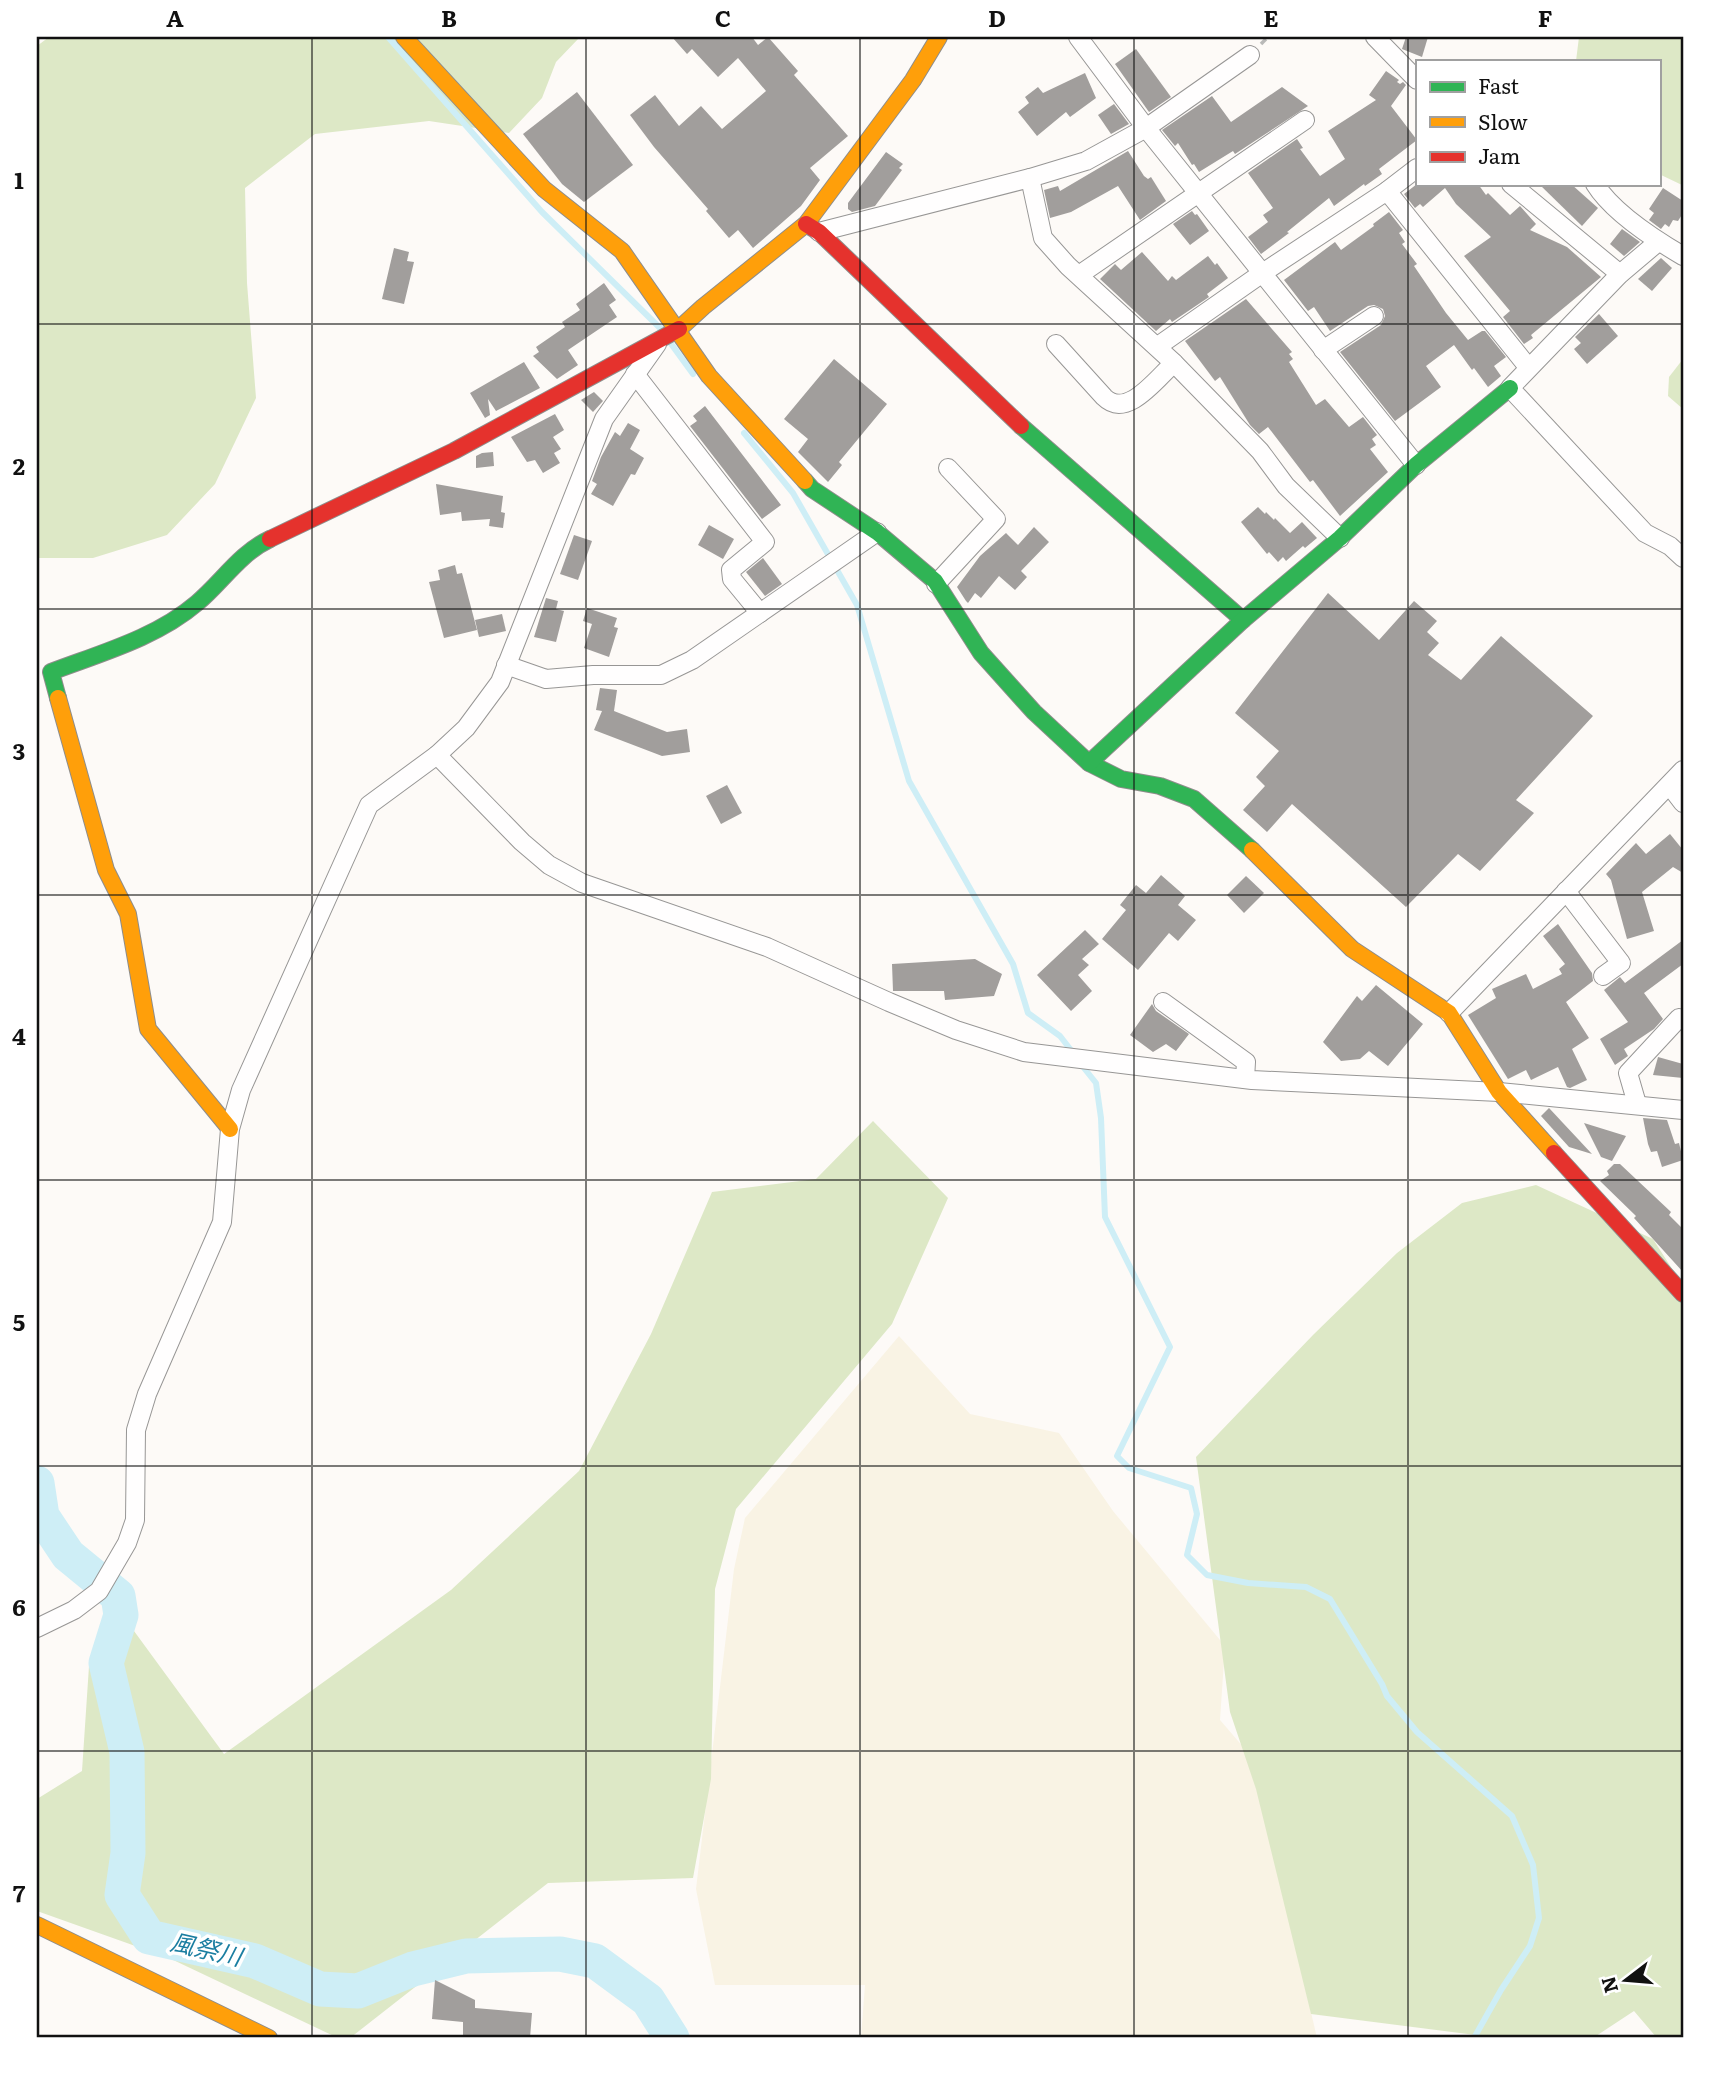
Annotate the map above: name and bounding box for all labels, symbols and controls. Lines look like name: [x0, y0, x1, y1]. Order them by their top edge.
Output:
text: A: [166, 0, 184, 34]
text: B: [441, 0, 457, 34]
text: C: [715, 0, 731, 34]
text: D: [988, 0, 1006, 34]
text: E: [1263, 0, 1279, 34]
text: F: [1538, 0, 1553, 34]
legend: [1416, 60, 1660, 186]
text: Fast: [1478, 69, 1519, 100]
text: Slow: [1478, 105, 1528, 136]
text: Jam: [1478, 139, 1520, 170]
text: 1: [14, 162, 24, 196]
text: 2: [13, 448, 25, 482]
text: 3: [13, 733, 25, 767]
text: 4: [12, 1018, 26, 1052]
text: 5: [13, 1304, 25, 1338]
text: 6: [12, 1589, 26, 1623]
text: 7: [13, 1875, 26, 1909]
water label: 風祭川: [168, 1922, 248, 1973]
north arrow: [1590, 1946, 1660, 2016]
text: N: [1593, 1973, 1624, 1996]

